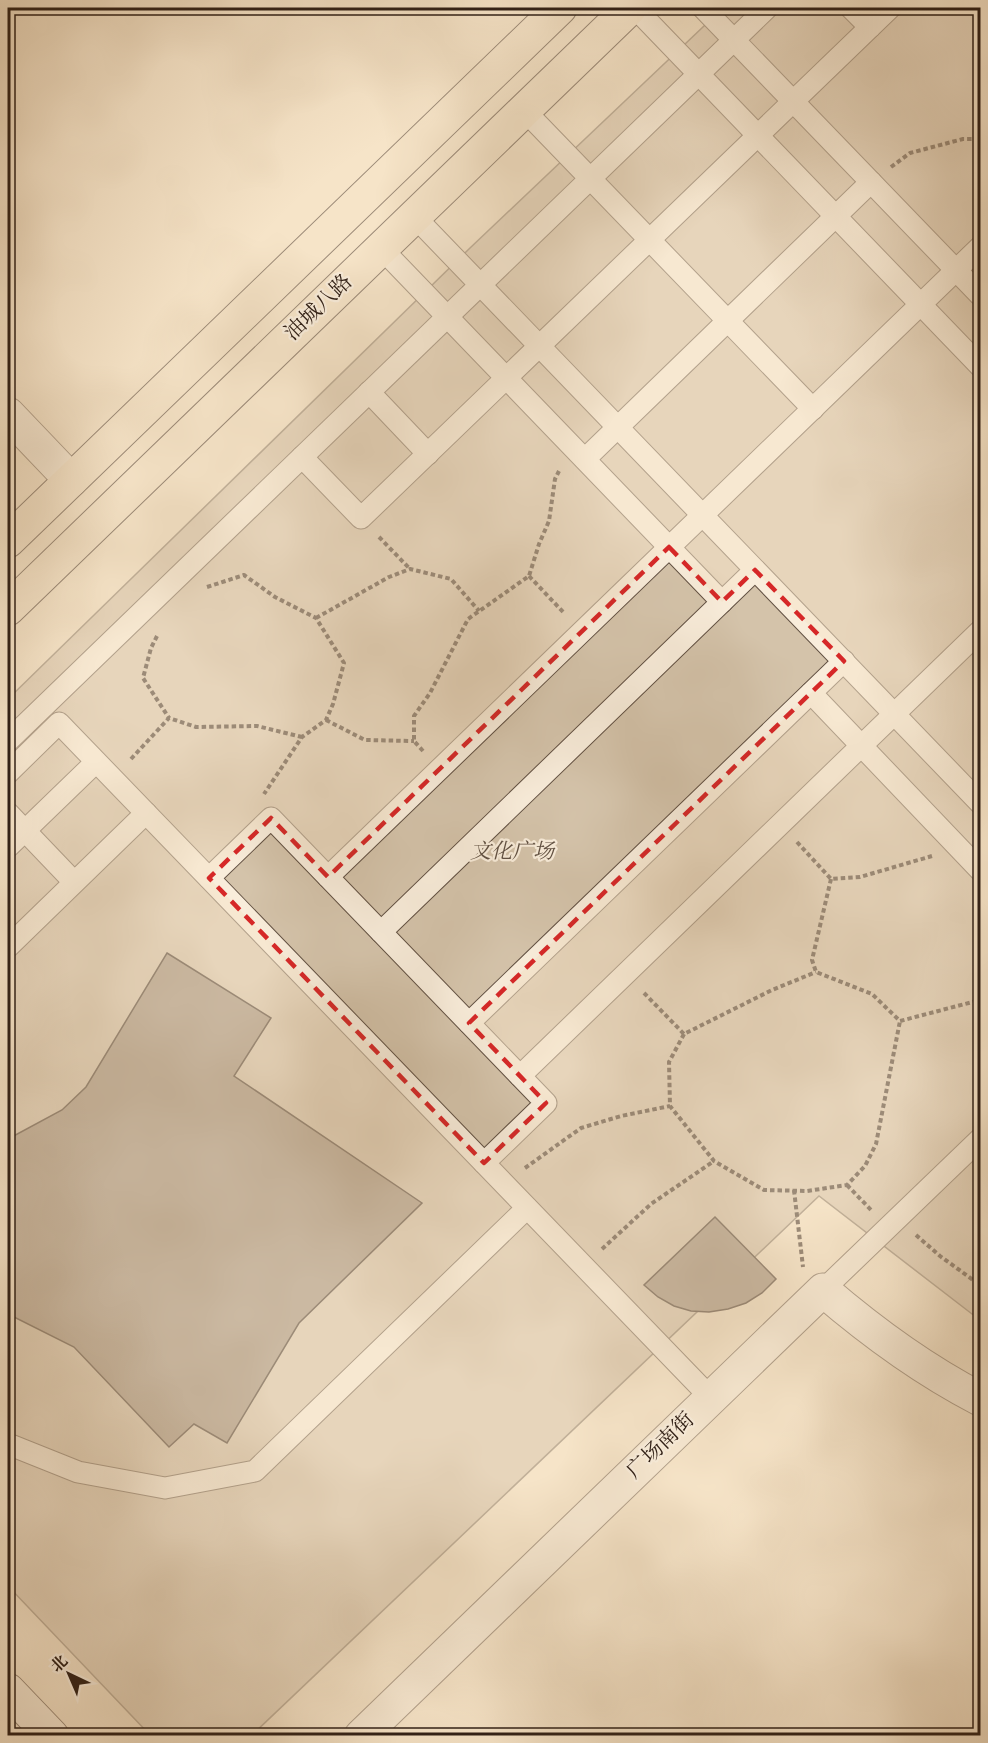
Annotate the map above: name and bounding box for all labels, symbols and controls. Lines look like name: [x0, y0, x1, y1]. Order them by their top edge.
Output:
street label: 油城八路: [280, 270, 357, 345]
park label: 文化广场: [470, 840, 556, 863]
street label: 广场南街: [622, 1408, 699, 1483]
north arrow: [39, 1644, 99, 1704]
text: 北: [47, 1652, 71, 1676]

